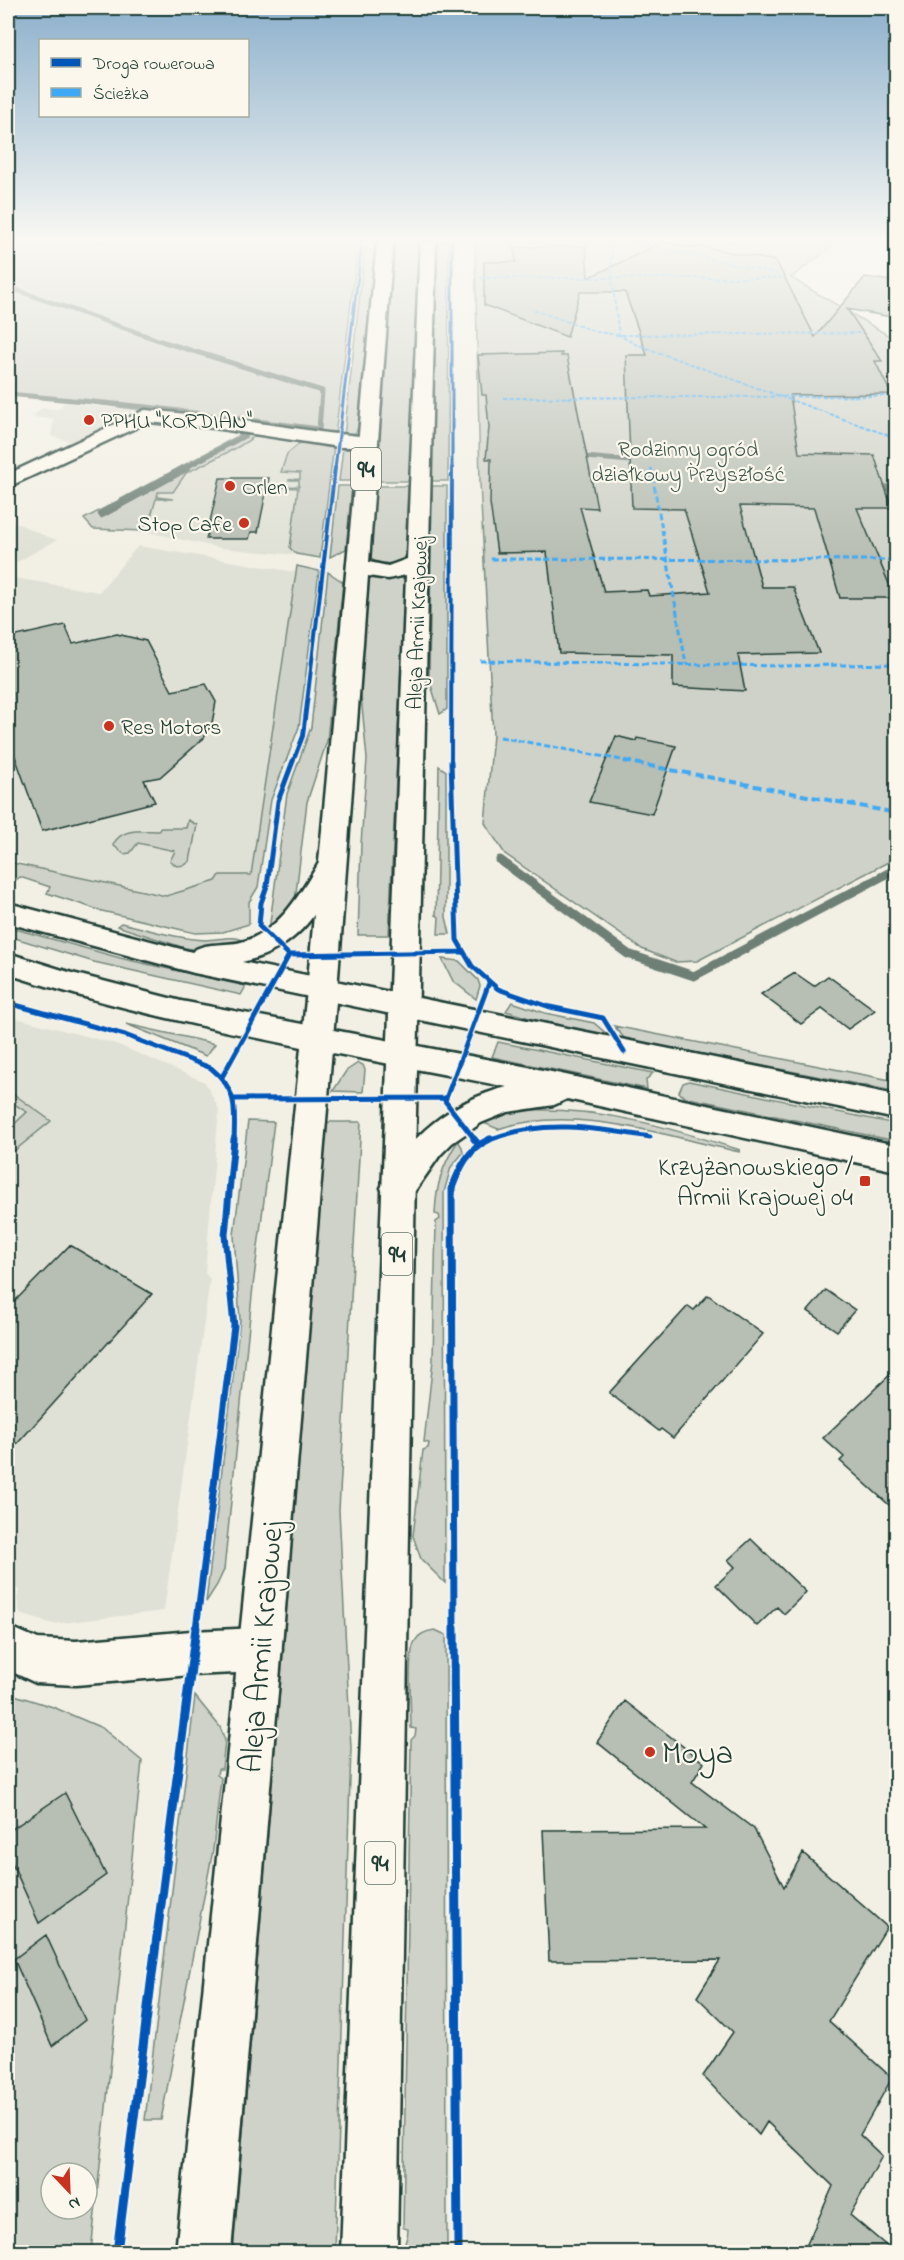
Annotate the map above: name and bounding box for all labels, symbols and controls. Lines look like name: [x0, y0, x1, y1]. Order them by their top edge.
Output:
legend: [39, 39, 249, 117]
text: Droga rowerowa: [92, 52, 215, 79]
text: Ścieżka: [93, 82, 149, 108]
place label: PPHU "KORDIAN": [101, 407, 252, 439]
marker: PPHU "KORDIAN": [82, 413, 96, 427]
park label: Rodzinny ogród działkowy Przyszłość: [591, 435, 785, 493]
road number: 94: [351, 448, 381, 490]
place label: Orlen: [242, 473, 288, 505]
marker: Orlen: [223, 479, 237, 493]
place label: Stop Cafe: [138, 510, 232, 542]
marker: Stop Cafe: [237, 516, 251, 530]
street label: Aleja Armii Krajowej: [400, 535, 438, 710]
place label: Res Motors: [121, 713, 221, 745]
marker: Res Motors: [102, 719, 116, 733]
place label: Krzyżanowskiego / Armii Krajowej 04: [658, 1150, 853, 1218]
marker: Krzyżanowskiego / Armii Krajowej 04: [858, 1174, 872, 1188]
road number: 94: [382, 1233, 412, 1275]
street label: Aleja Armii Krajowej: [229, 1519, 298, 1775]
place label: Moya: [662, 1732, 733, 1779]
marker: Moya: [643, 1745, 657, 1759]
road number: 94: [365, 1842, 395, 1884]
north arrow: [39, 2161, 99, 2221]
text: N: [64, 2190, 84, 2216]

